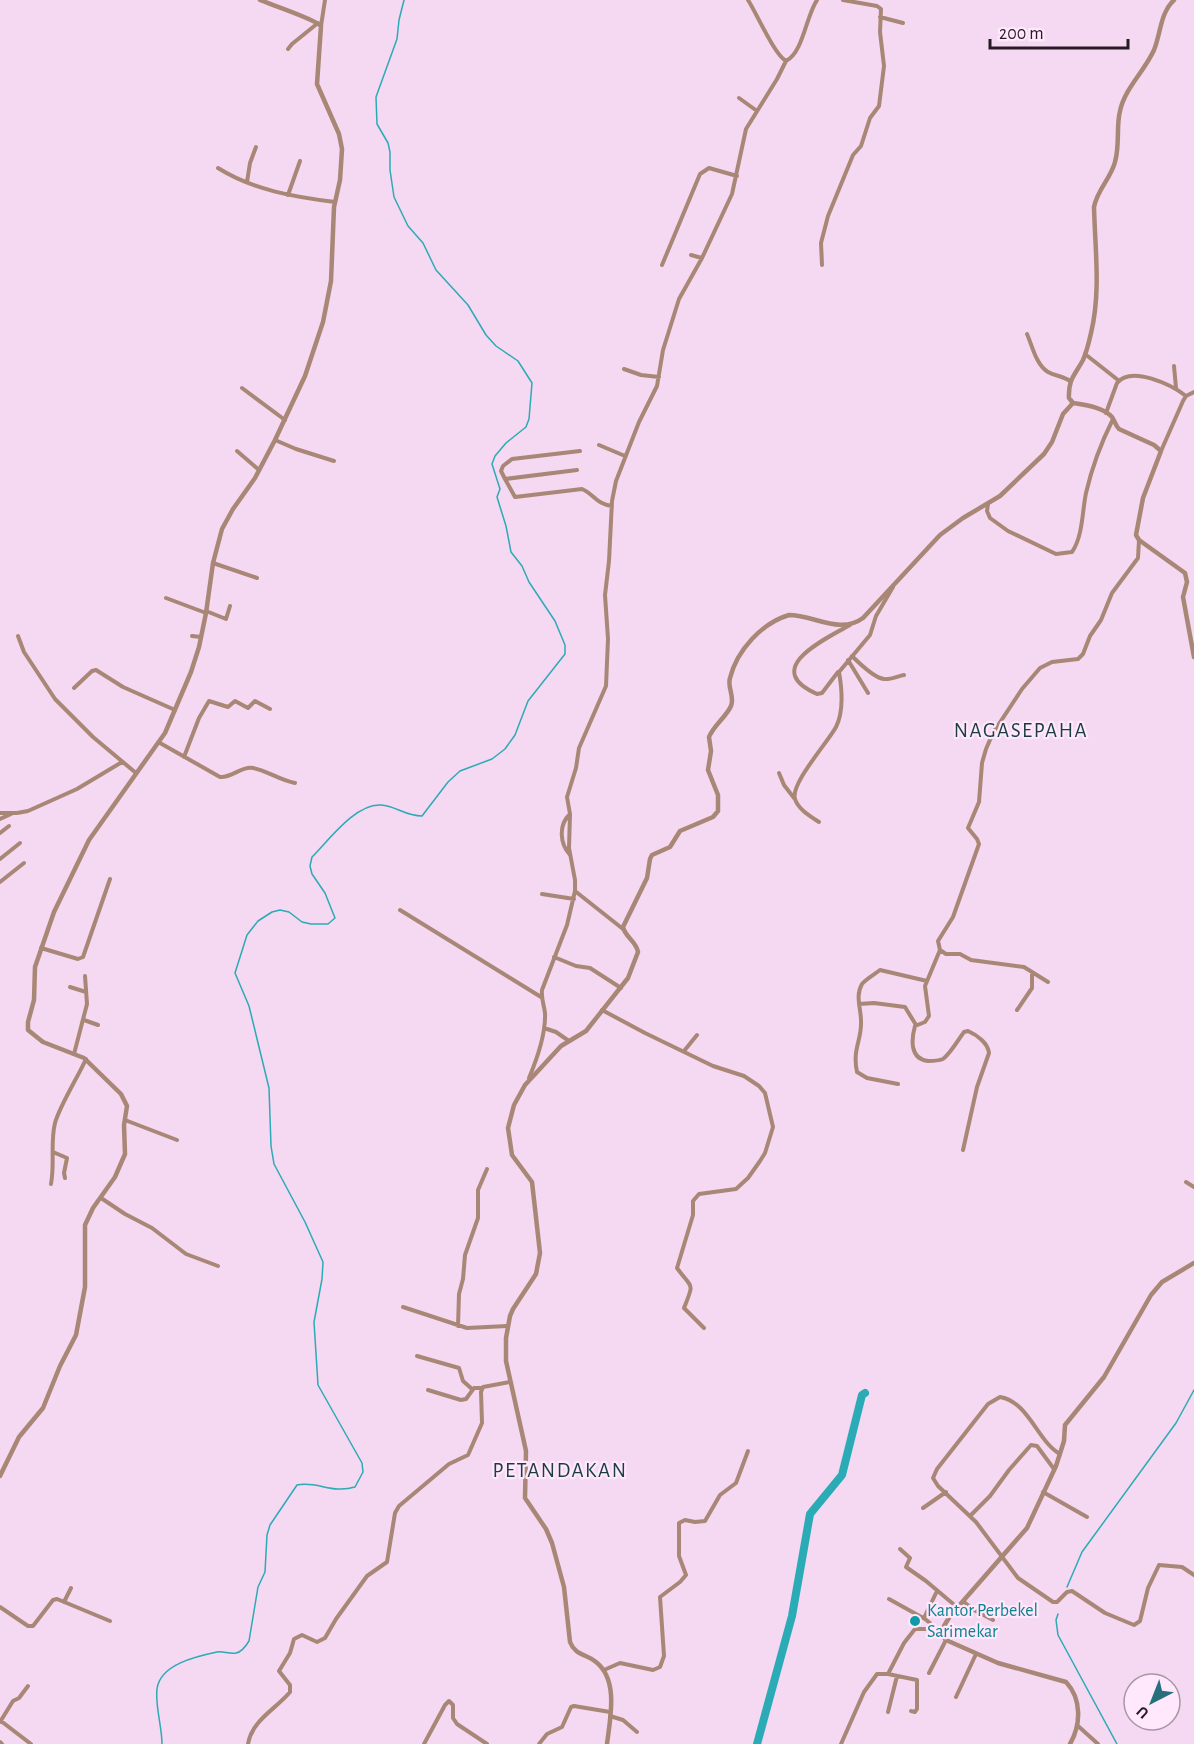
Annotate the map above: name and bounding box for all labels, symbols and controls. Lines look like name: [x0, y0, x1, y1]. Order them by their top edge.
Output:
scale bar: [990, 12, 1128, 50]
text: 200 m: [999, 25, 1044, 43]
district label: NAGASEPAHA: [954, 720, 1088, 741]
district label: PETANDAKAN: [492, 1460, 628, 1481]
place label: Kantor Perbekel Sarimekar: [927, 1602, 1038, 1641]
marker: Kantor Perbekel Sarimekar: [908, 1614, 922, 1628]
north arrow: [1122, 1672, 1182, 1732]
text: U: [1133, 1703, 1152, 1722]

